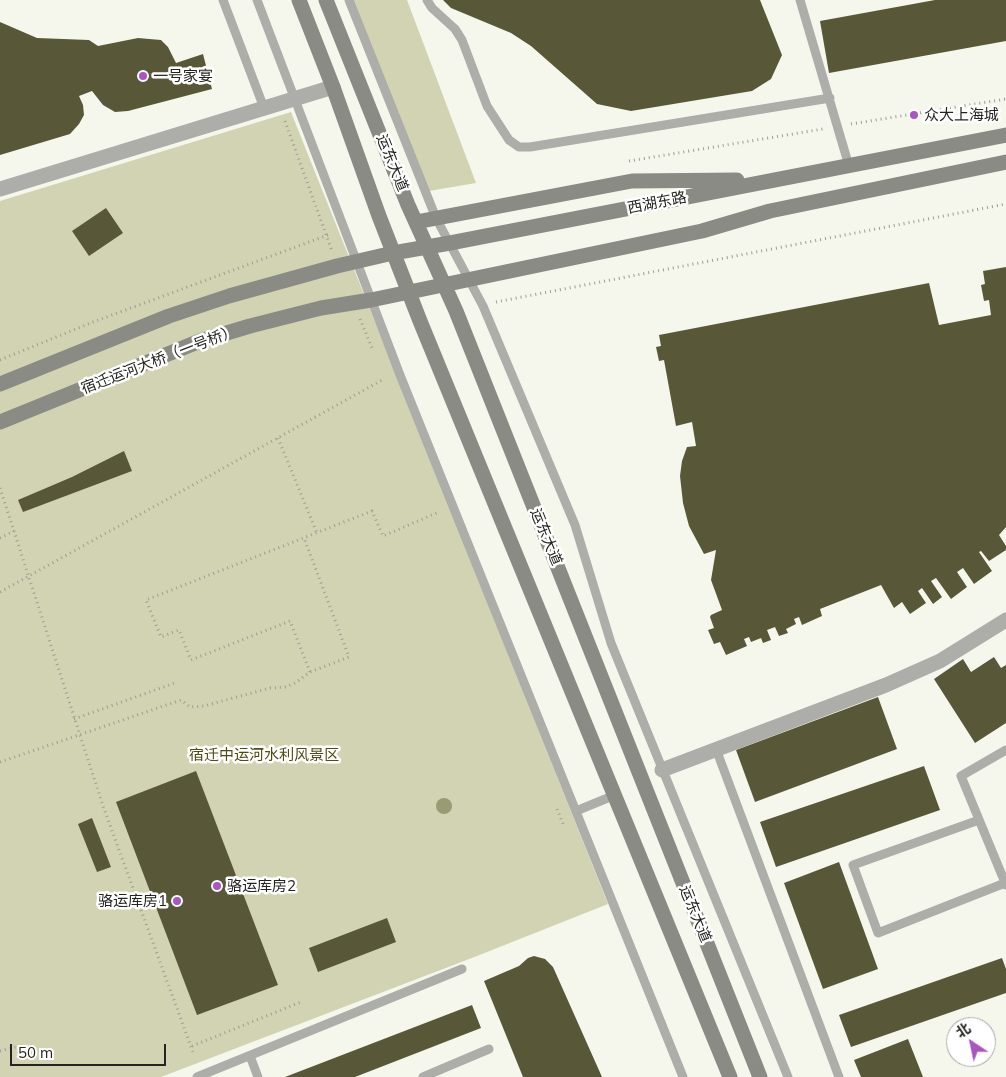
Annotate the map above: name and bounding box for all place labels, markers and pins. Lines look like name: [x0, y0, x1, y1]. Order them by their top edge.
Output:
place label: 一号家宴: [153, 67, 213, 85]
marker: 一号家宴: [137, 70, 149, 82]
place label: 众大上海城: [924, 106, 999, 124]
marker: 众大上海城: [908, 109, 920, 121]
place label: 骆运库房2: [227, 877, 296, 895]
marker: 骆运库房2: [211, 880, 223, 892]
place label: 骆运库房1: [98, 892, 167, 910]
marker: 骆运库房1: [171, 895, 183, 907]

